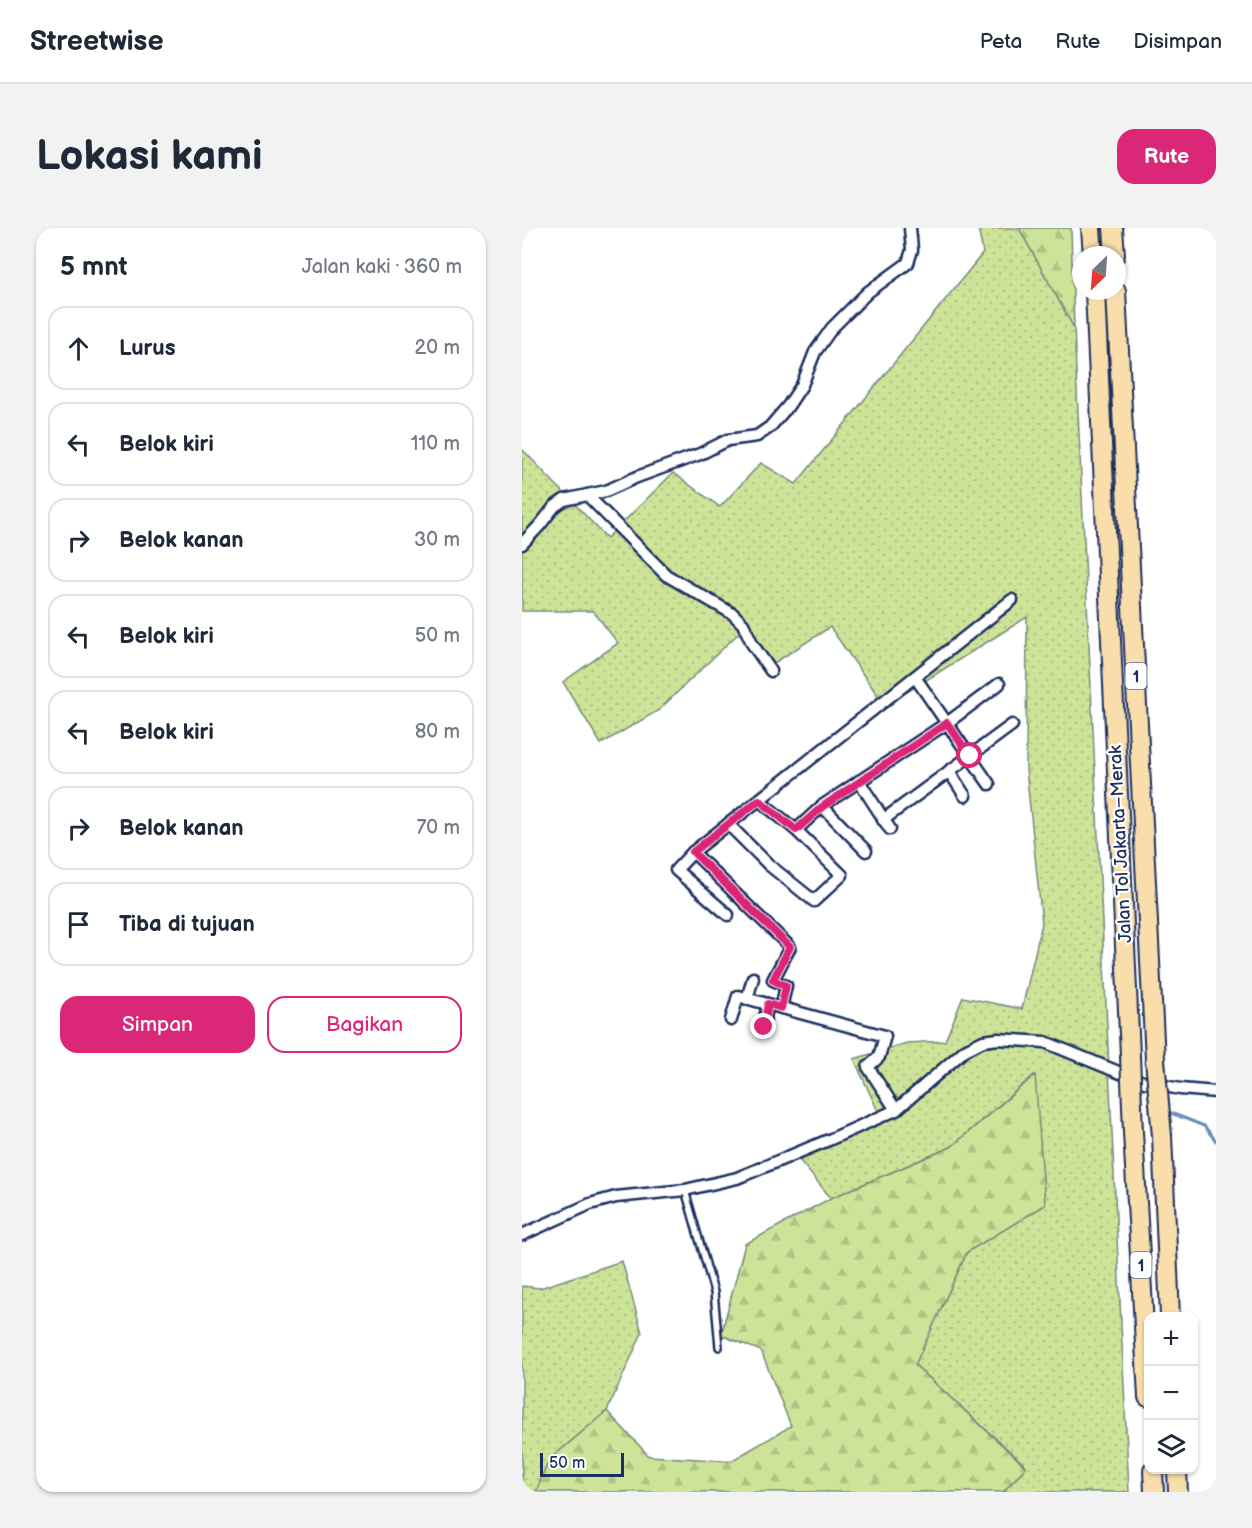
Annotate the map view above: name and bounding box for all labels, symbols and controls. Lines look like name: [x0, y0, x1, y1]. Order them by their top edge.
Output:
text: Streetwise: [30, 25, 163, 58]
text: Peta: [980, 29, 1022, 54]
text: Rute: [1055, 29, 1100, 54]
text: Disimpan: [1133, 29, 1222, 54]
button: Rute: [1117, 129, 1216, 184]
text: Lokasi kami: [36, 131, 262, 182]
north arrow: [1072, 246, 1126, 300]
text: 5 mnt: [60, 252, 127, 283]
text: Jalan kaki · 360 m: [302, 255, 462, 279]
icon: ahead: [62, 332, 95, 365]
text: Lurus: [119, 335, 175, 362]
text: 20 m: [415, 336, 460, 360]
icon: left: [62, 428, 95, 461]
text: Belok kiri: [119, 431, 214, 458]
text: 110 m: [411, 432, 460, 456]
icon: right: [62, 524, 95, 557]
text: Belok kanan: [119, 527, 244, 554]
text: 30 m: [414, 528, 460, 552]
icon: left: [62, 620, 95, 653]
text: Belok kiri: [119, 623, 214, 650]
text: 50 m: [415, 624, 460, 648]
road number: 1: [1126, 663, 1146, 689]
icon: left: [62, 716, 95, 749]
text: Belok kiri: [119, 719, 214, 746]
text: 80 m: [415, 720, 460, 744]
route start: [956, 742, 982, 768]
street label: Jalan Tol Jakarta–Merak: [1105, 744, 1136, 943]
icon: right: [62, 812, 95, 845]
text: Belok kanan: [119, 815, 244, 842]
text: 70 m: [416, 816, 460, 840]
icon: arrive: [62, 908, 95, 941]
text: Tiba di tujuan: [119, 911, 255, 938]
button: Simpan: [60, 996, 255, 1053]
button: Bagikan: [267, 996, 462, 1053]
route end: [750, 1013, 776, 1039]
road number: 1: [1130, 1252, 1152, 1278]
map controls: [1144, 1312, 1198, 1474]
button: +: [1144, 1312, 1198, 1366]
button: −: [1144, 1366, 1198, 1420]
button: layers: [1144, 1420, 1198, 1474]
scale bar: [540, 1450, 624, 1478]
text: 50 m: [549, 1454, 585, 1473]

